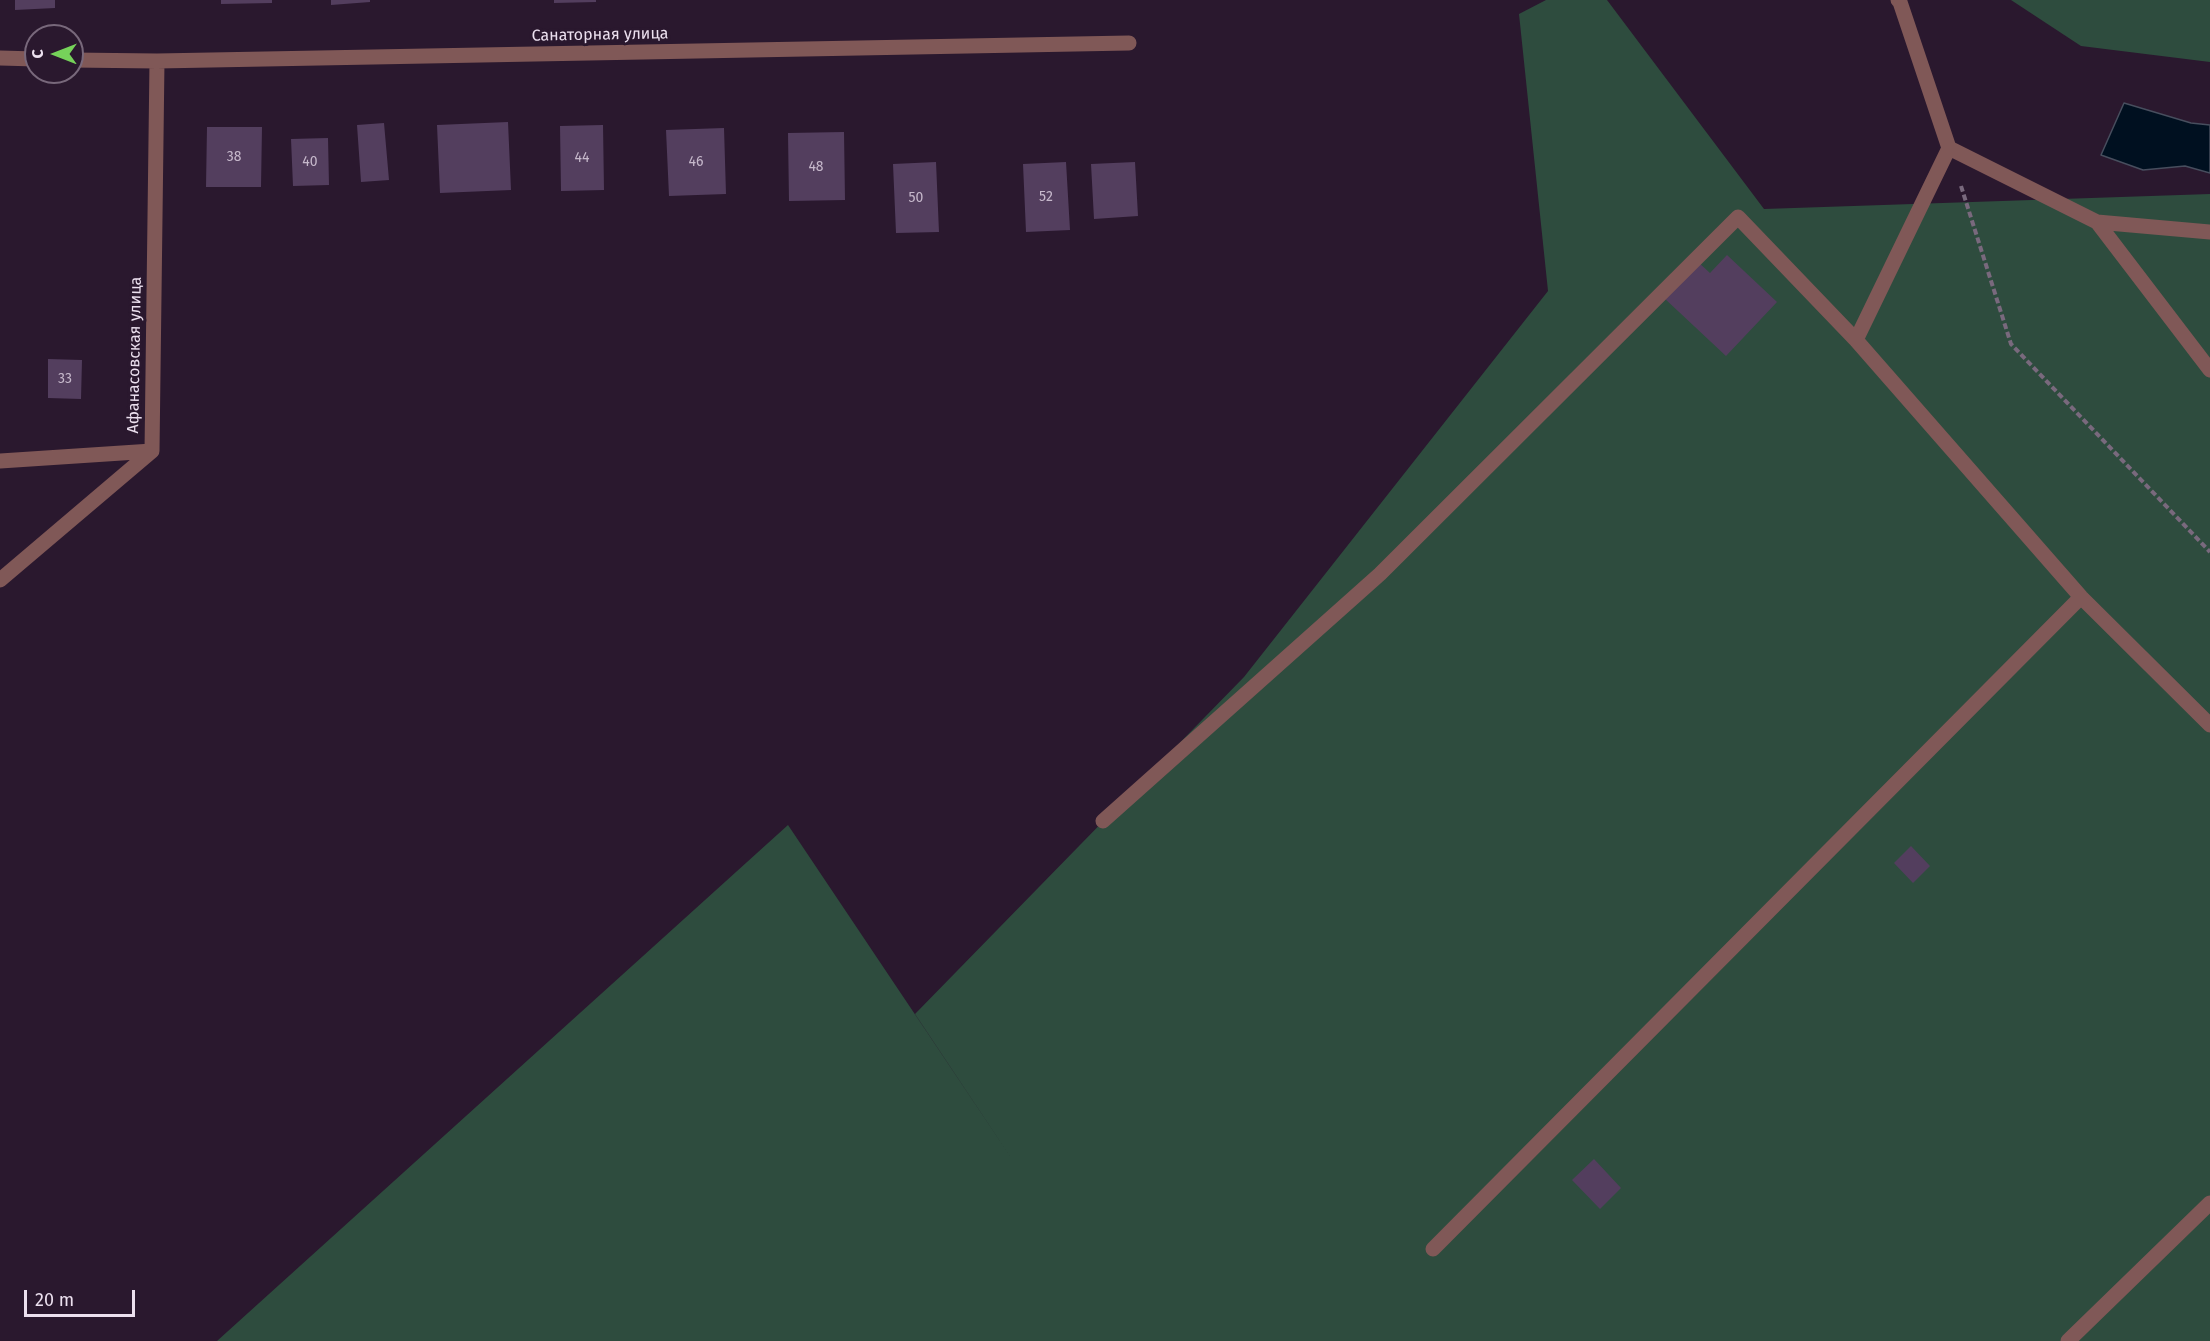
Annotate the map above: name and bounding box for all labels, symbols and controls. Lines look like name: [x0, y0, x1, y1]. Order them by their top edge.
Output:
north arrow: [24, 24, 84, 84]
street label: Санаторная улица: [531, 24, 669, 46]
text: С: [28, 49, 47, 59]
house number: 38: [227, 149, 241, 165]
house number: 44: [575, 150, 589, 166]
house number: 40: [302, 154, 318, 170]
house number: 46: [689, 154, 703, 170]
house number: 48: [808, 159, 824, 175]
house number: 52: [1039, 189, 1053, 205]
house number: 50: [909, 190, 923, 206]
street label: Афанасовская улица: [124, 277, 146, 433]
house number: 33: [58, 371, 72, 387]
scale bar: [27, 1278, 138, 1316]
text: 20 m: [35, 1289, 74, 1311]

